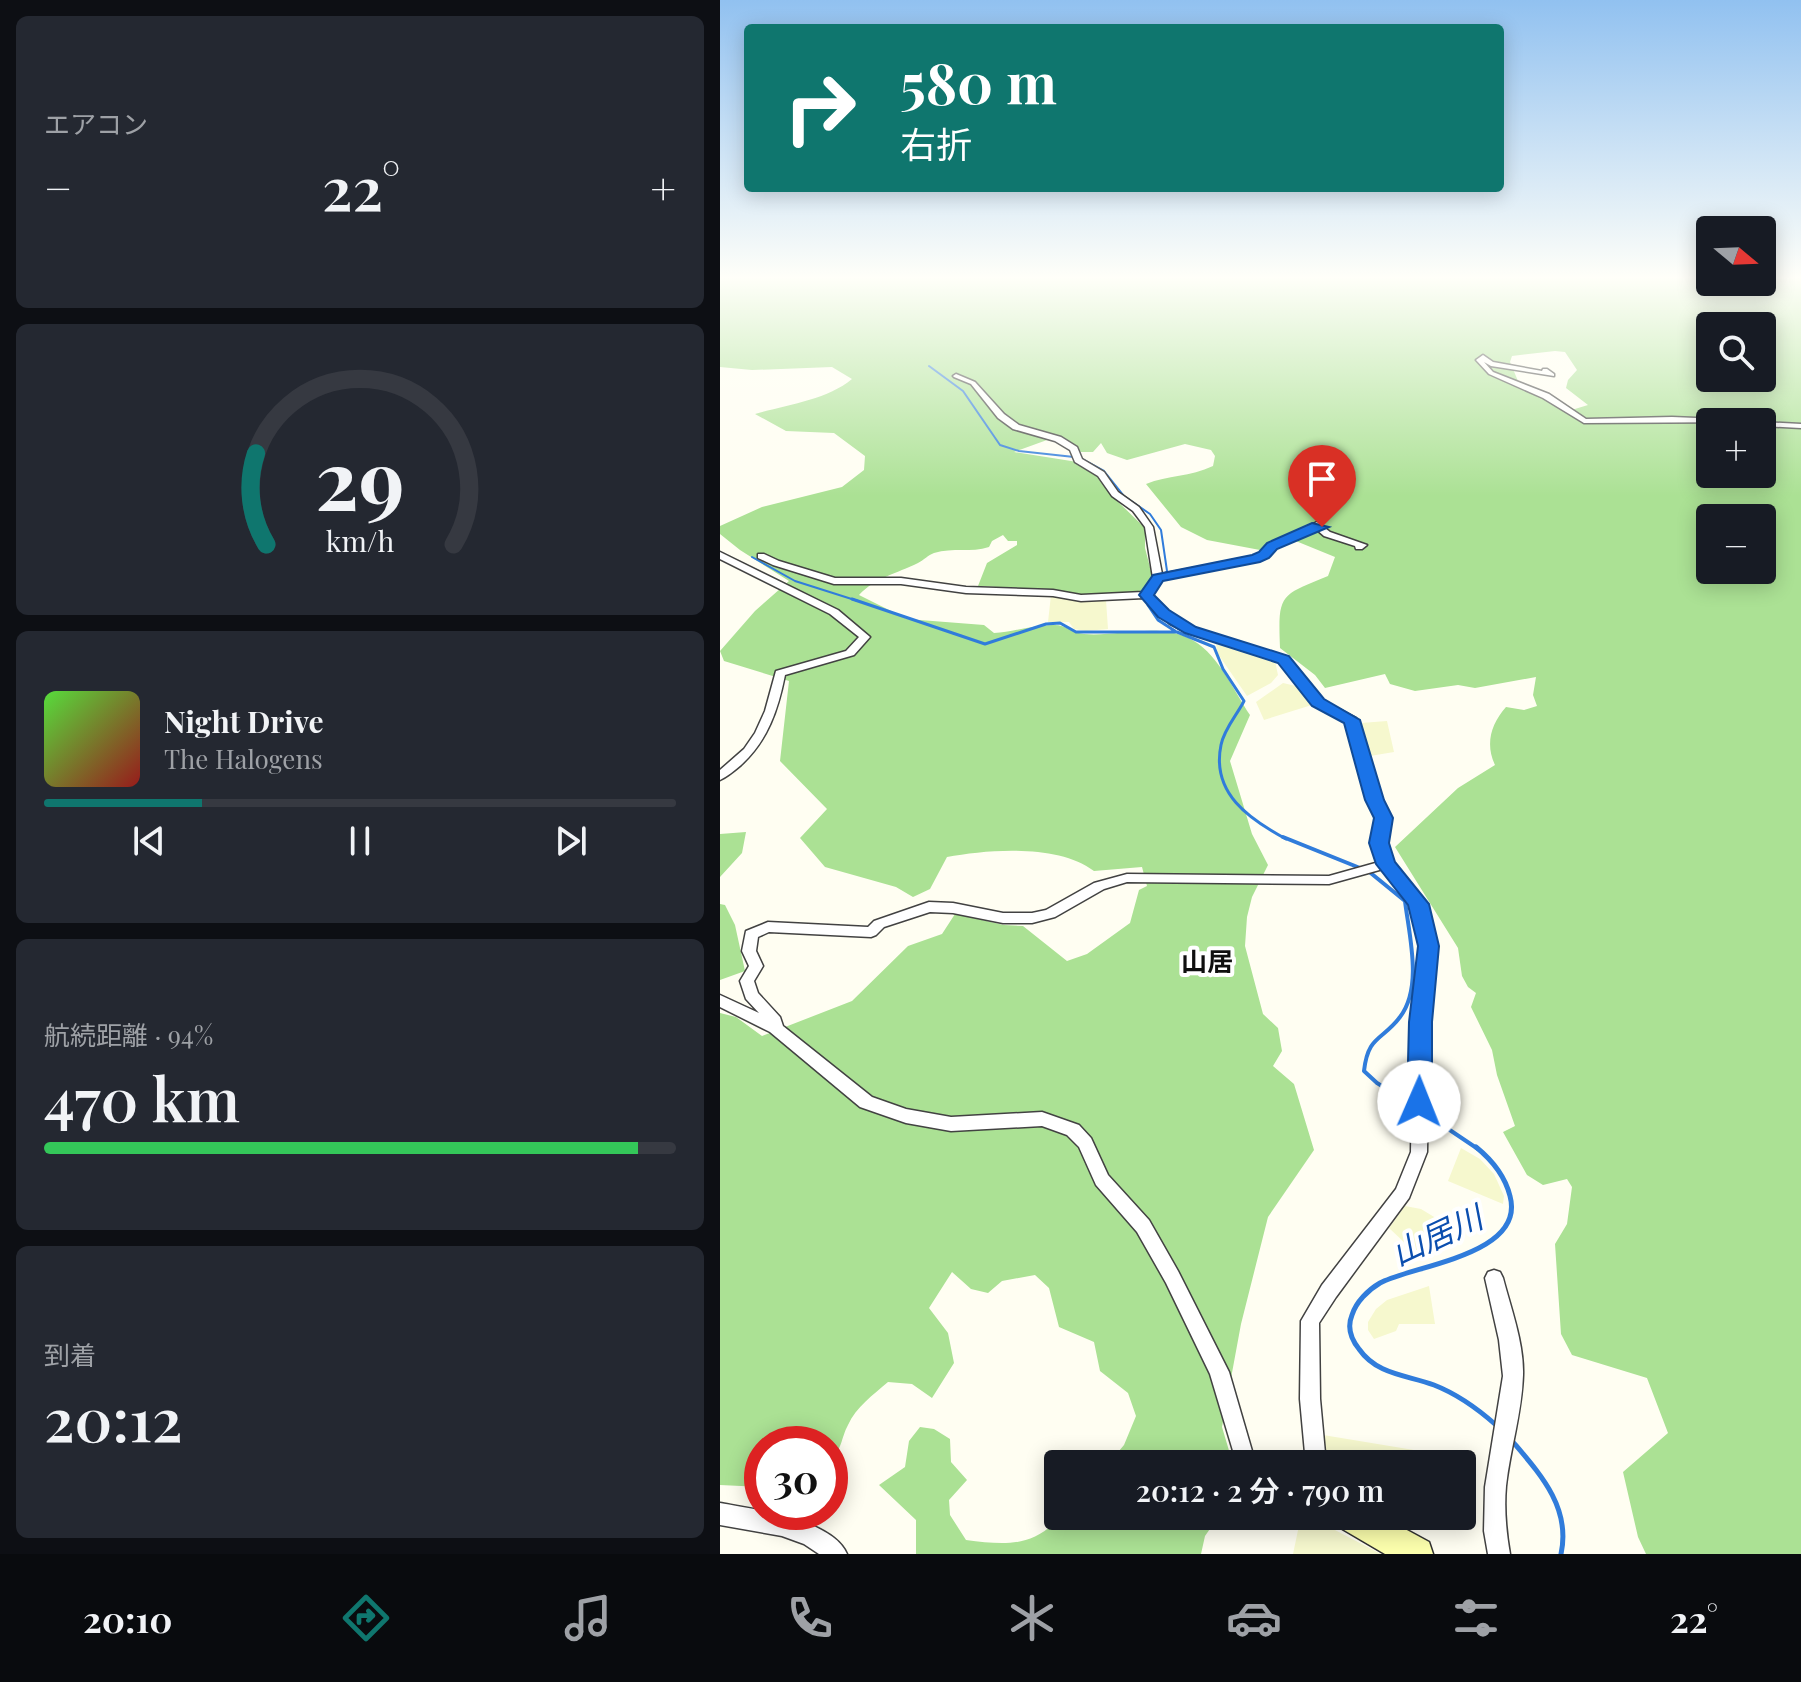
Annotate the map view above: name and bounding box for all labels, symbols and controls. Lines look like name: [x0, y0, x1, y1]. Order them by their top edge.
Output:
text: 580 m: [900, 44, 1057, 119]
icon: right: [768, 56, 872, 160]
text: エアコン: [44, 106, 148, 141]
text: 右折: [900, 119, 972, 167]
text: 22°: [322, 146, 401, 226]
text: −: [44, 157, 72, 216]
text: +: [650, 157, 676, 216]
north arrow: [1696, 216, 1776, 296]
map controls: [1696, 216, 1776, 584]
button: search: [1696, 312, 1776, 392]
button: +: [1696, 408, 1776, 488]
text: 29: [315, 421, 405, 532]
pin: [1288, 445, 1356, 527]
icon: arrive: [1300, 457, 1344, 501]
button: −: [1696, 504, 1776, 584]
text: km/h: [326, 522, 394, 560]
text: Night Drive: [164, 701, 324, 741]
text: The Halogens: [164, 741, 323, 776]
icon: previous: [127, 819, 171, 863]
icon: pause: [338, 819, 382, 863]
icon: next: [549, 819, 593, 863]
district label: 山居: [1181, 943, 1233, 978]
text: 航続距離 · 94%: [44, 1017, 213, 1052]
text: 470 km: [44, 1057, 240, 1137]
position arrow: [1377, 1060, 1461, 1144]
water label: 山居川: [1383, 1193, 1491, 1274]
text: 到着: [44, 1337, 96, 1372]
text: 20:12: [44, 1377, 183, 1457]
speed limit sign: 30: [744, 1426, 848, 1530]
text: 20:12 · 2 分 · 790 m: [1136, 1470, 1384, 1510]
icon: directions: [338, 1590, 394, 1646]
icon: music: [560, 1590, 616, 1646]
icon: phone: [782, 1590, 838, 1646]
icon: climate: [1004, 1590, 1060, 1646]
icon: car: [1226, 1590, 1282, 1646]
icon: filters: [1448, 1590, 1504, 1646]
text: 20:10: [83, 1594, 172, 1642]
text: 22°: [1670, 1594, 1718, 1642]

